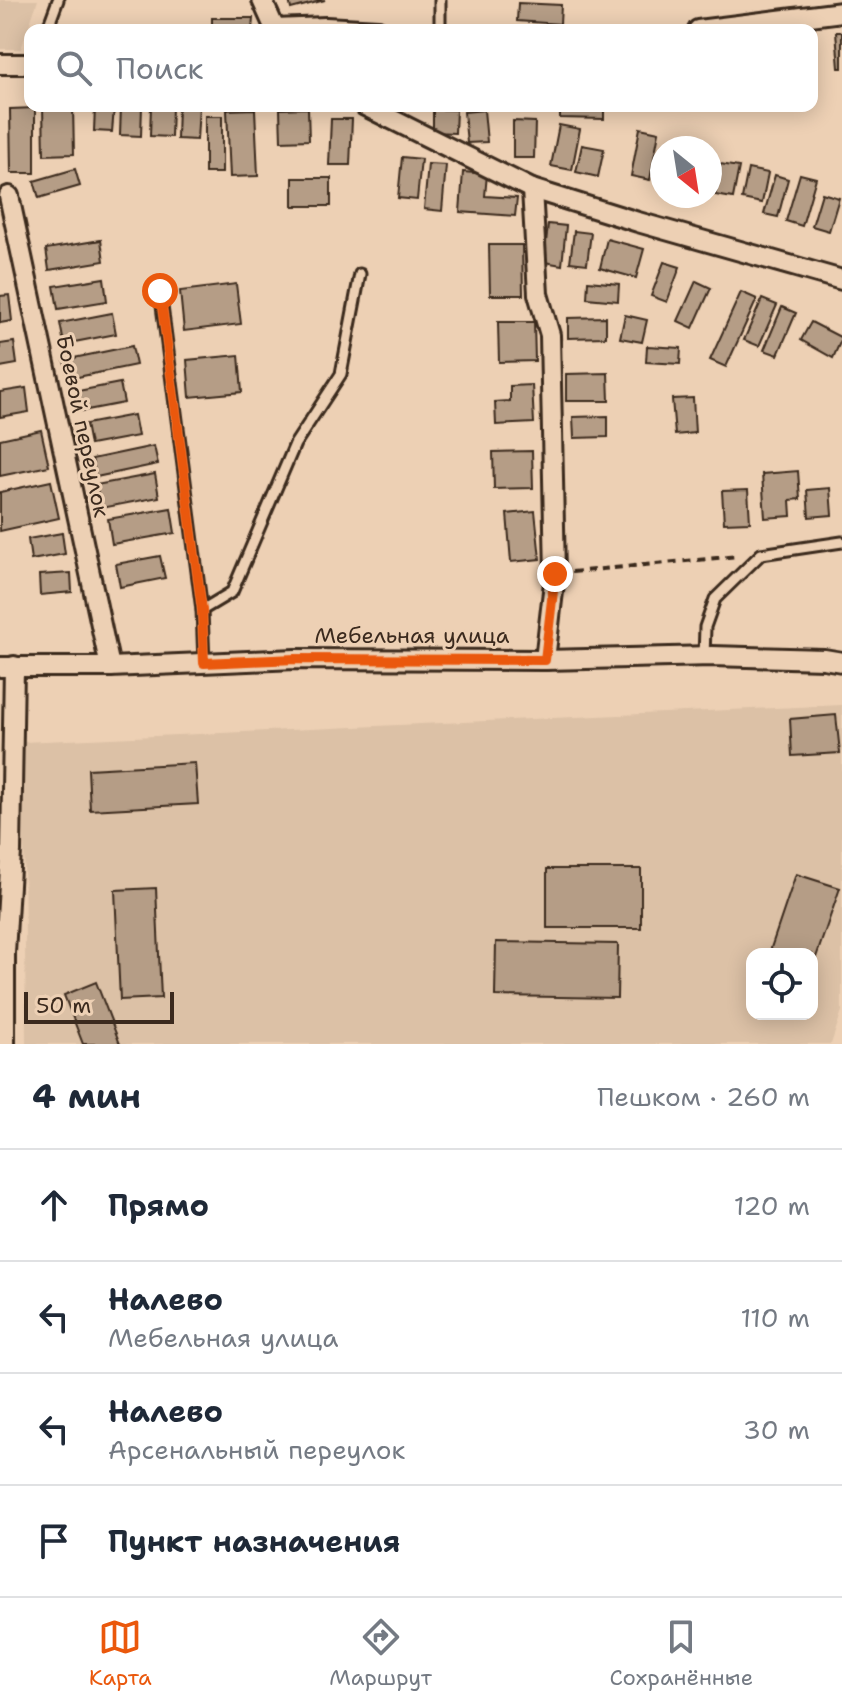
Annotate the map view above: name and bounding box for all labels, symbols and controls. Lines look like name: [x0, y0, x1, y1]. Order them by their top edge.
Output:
search box: [24, 24, 818, 112]
icon: search: [52, 46, 96, 90]
text: Поиск: [116, 48, 204, 89]
north arrow: [650, 136, 722, 208]
route start: [142, 273, 178, 309]
street label: Боевой переулок: [50, 332, 117, 520]
route end: [537, 556, 573, 592]
street label: Мебельная улица: [314, 621, 510, 650]
map controls: [746, 948, 818, 1020]
button: locate: [746, 948, 818, 1020]
scale bar: [24, 988, 174, 1024]
text: 50 m: [36, 991, 91, 1020]
text: 4 мин: [32, 1073, 141, 1119]
text: Пешком · 260 m: [597, 1079, 810, 1114]
icon: ahead: [32, 1183, 76, 1227]
text: Прямо: [108, 1185, 209, 1226]
text: 120 m: [734, 1188, 810, 1223]
text: Налево: [108, 1279, 223, 1320]
icon: left: [32, 1295, 76, 1339]
text: 110 m: [740, 1300, 810, 1335]
text: Мебельная улица: [108, 1320, 339, 1355]
text: Налево: [108, 1391, 223, 1432]
icon: left: [32, 1407, 76, 1451]
text: 30 m: [743, 1412, 810, 1447]
text: Арсенальный переулок: [108, 1432, 405, 1467]
icon: arrive: [32, 1519, 76, 1563]
text: Пункт назначения: [108, 1521, 400, 1562]
tab: Карта: [89, 1615, 152, 1692]
tab: Маршрут: [329, 1615, 432, 1692]
tab: Сохранённые: [610, 1615, 753, 1692]

